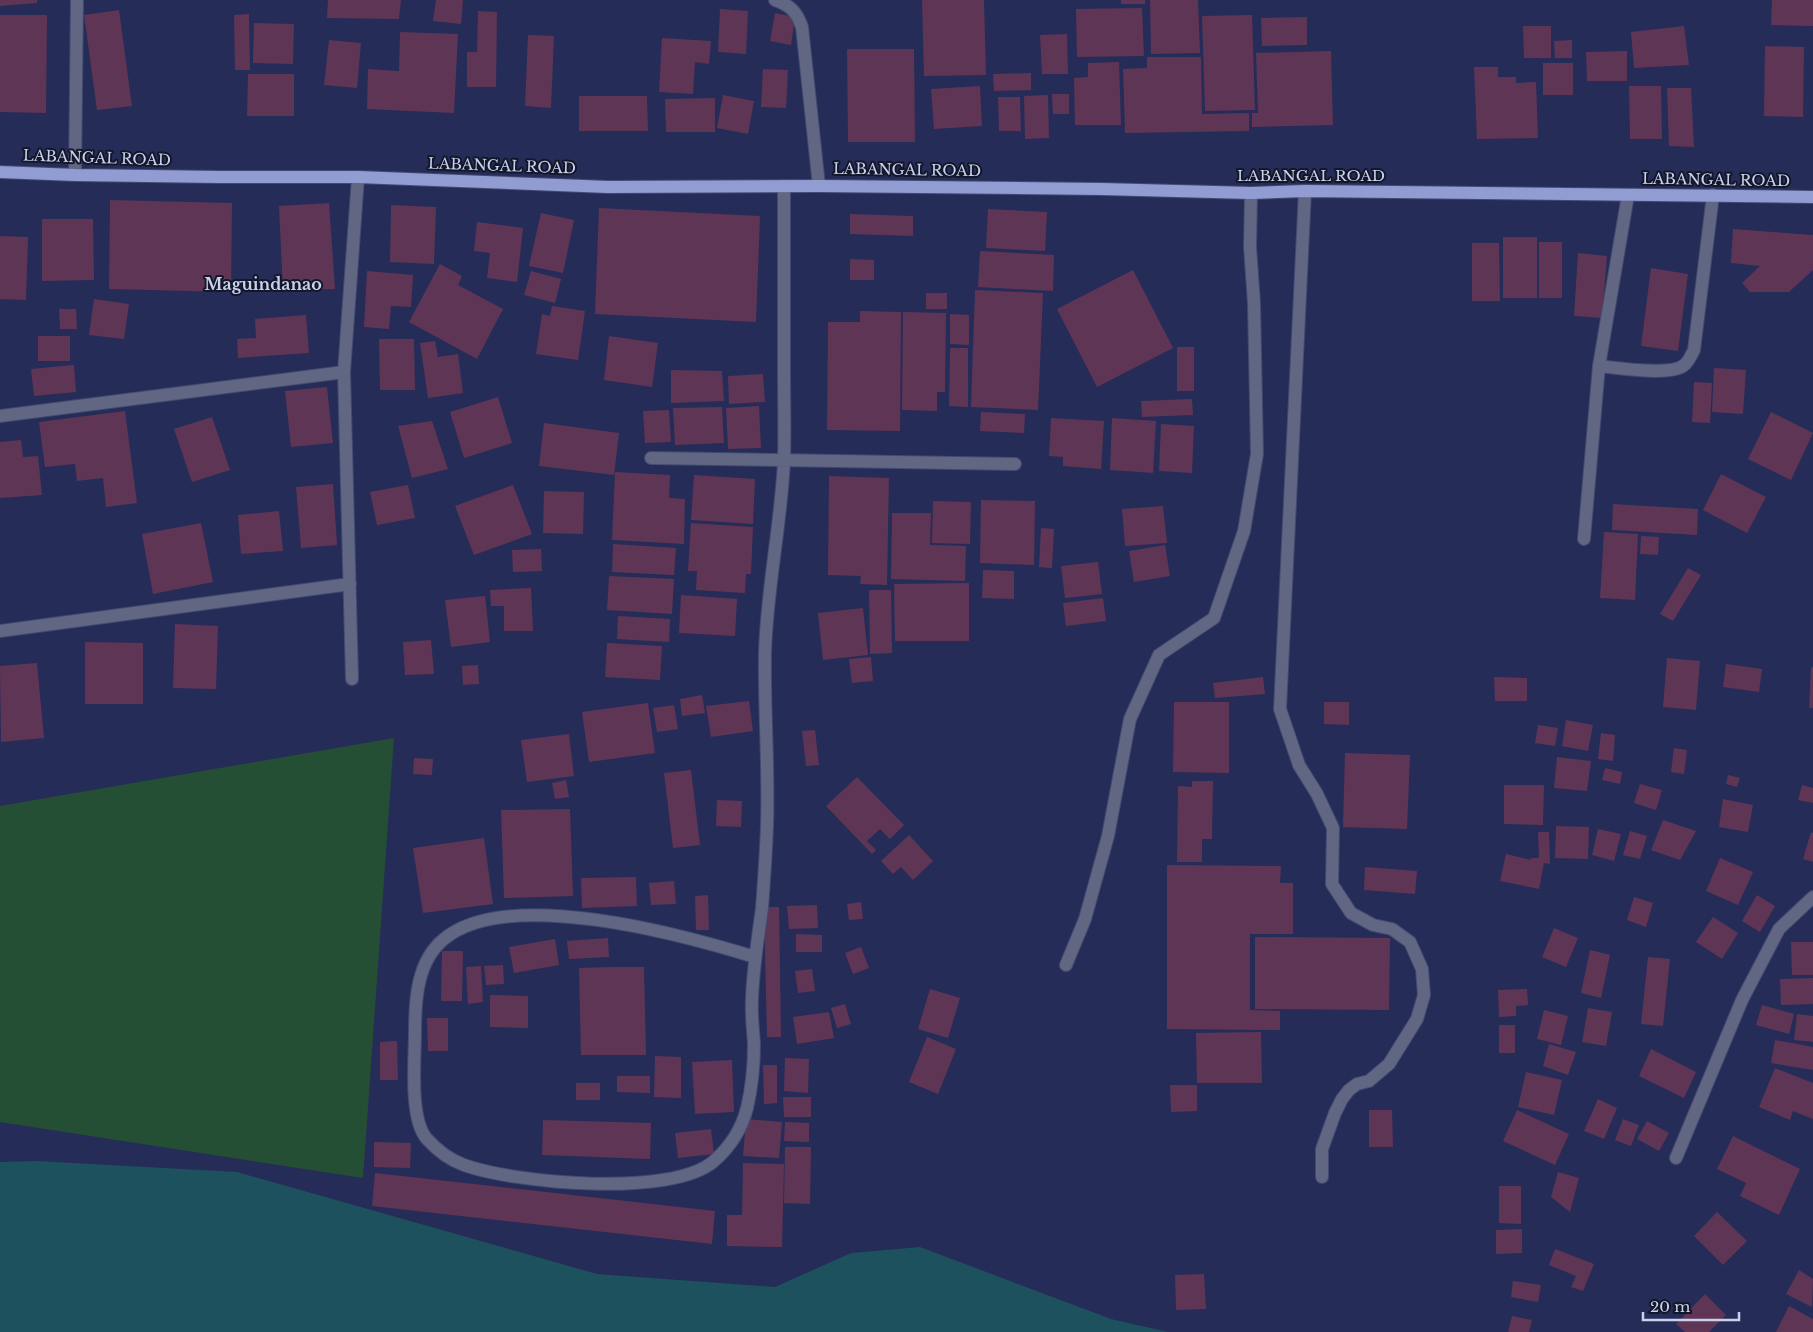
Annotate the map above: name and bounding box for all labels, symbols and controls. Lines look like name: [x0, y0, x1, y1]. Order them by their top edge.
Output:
street label: LABANGAL ROAD: [23, 145, 171, 170]
street label: LABANGAL ROAD: [428, 153, 576, 178]
street label: LABANGAL ROAD: [833, 159, 981, 180]
street label: LABANGAL ROAD: [1237, 166, 1385, 185]
street label: LABANGAL ROAD: [1642, 169, 1790, 190]
district label: Maguindanao: [204, 274, 322, 294]
scale bar: [1643, 1290, 1739, 1322]
text: 20 m: [1650, 1297, 1690, 1316]

